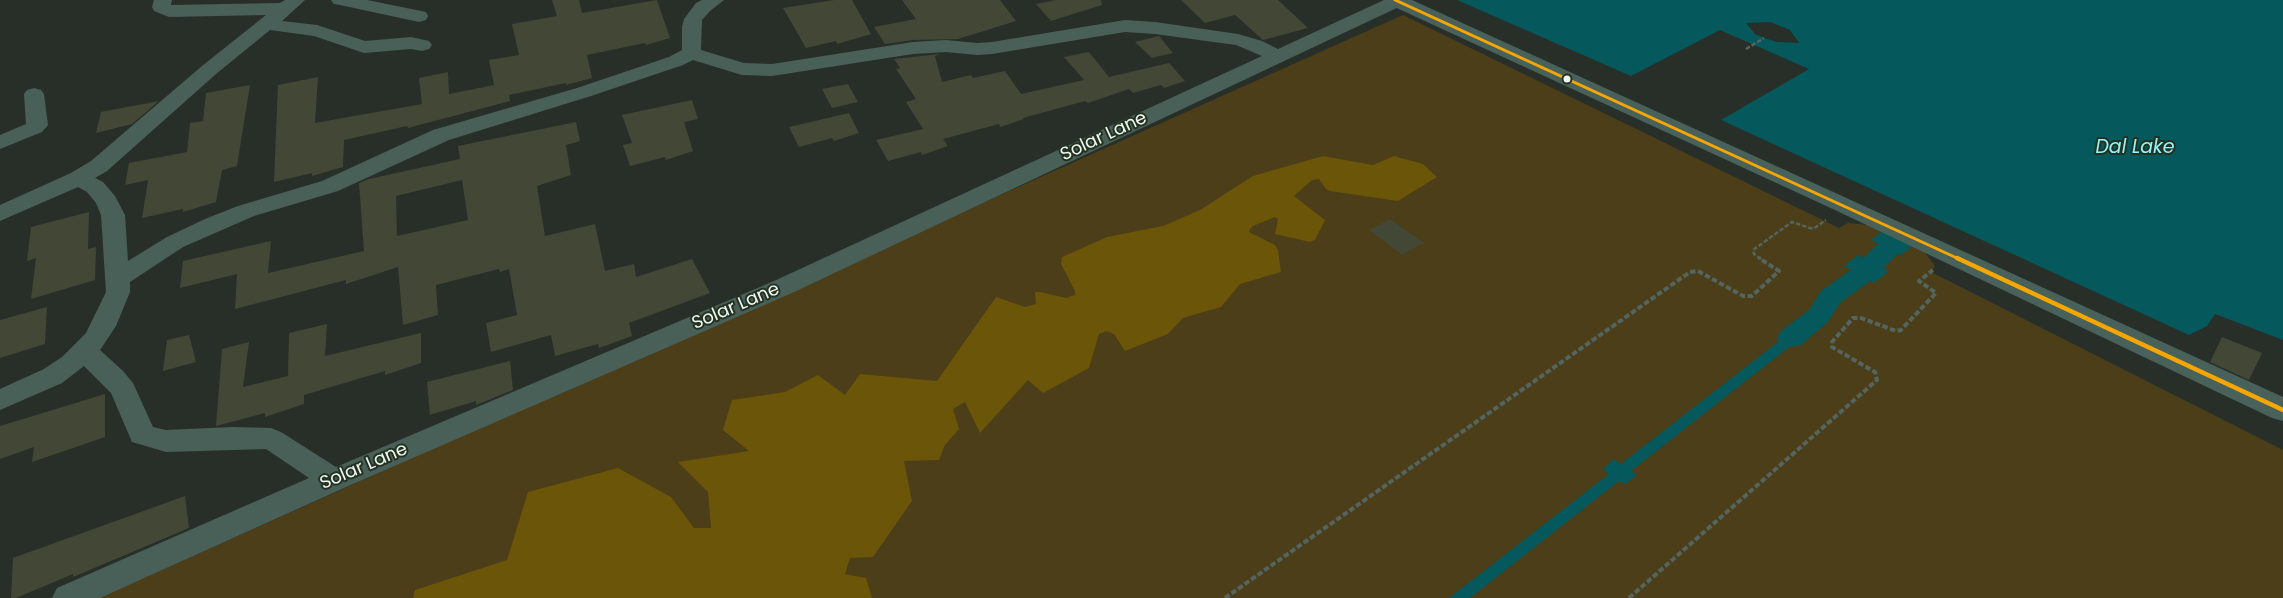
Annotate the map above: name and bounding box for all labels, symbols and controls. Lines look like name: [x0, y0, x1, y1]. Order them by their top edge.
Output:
unlabelled marker: [1562, 74, 1572, 84]
street label: Solar Lane: [1057, 108, 1151, 166]
water label: Dal Lake: [2095, 137, 2175, 159]
street label: Solar Lane: [689, 279, 783, 335]
street label: Solar Lane: [317, 439, 411, 495]

